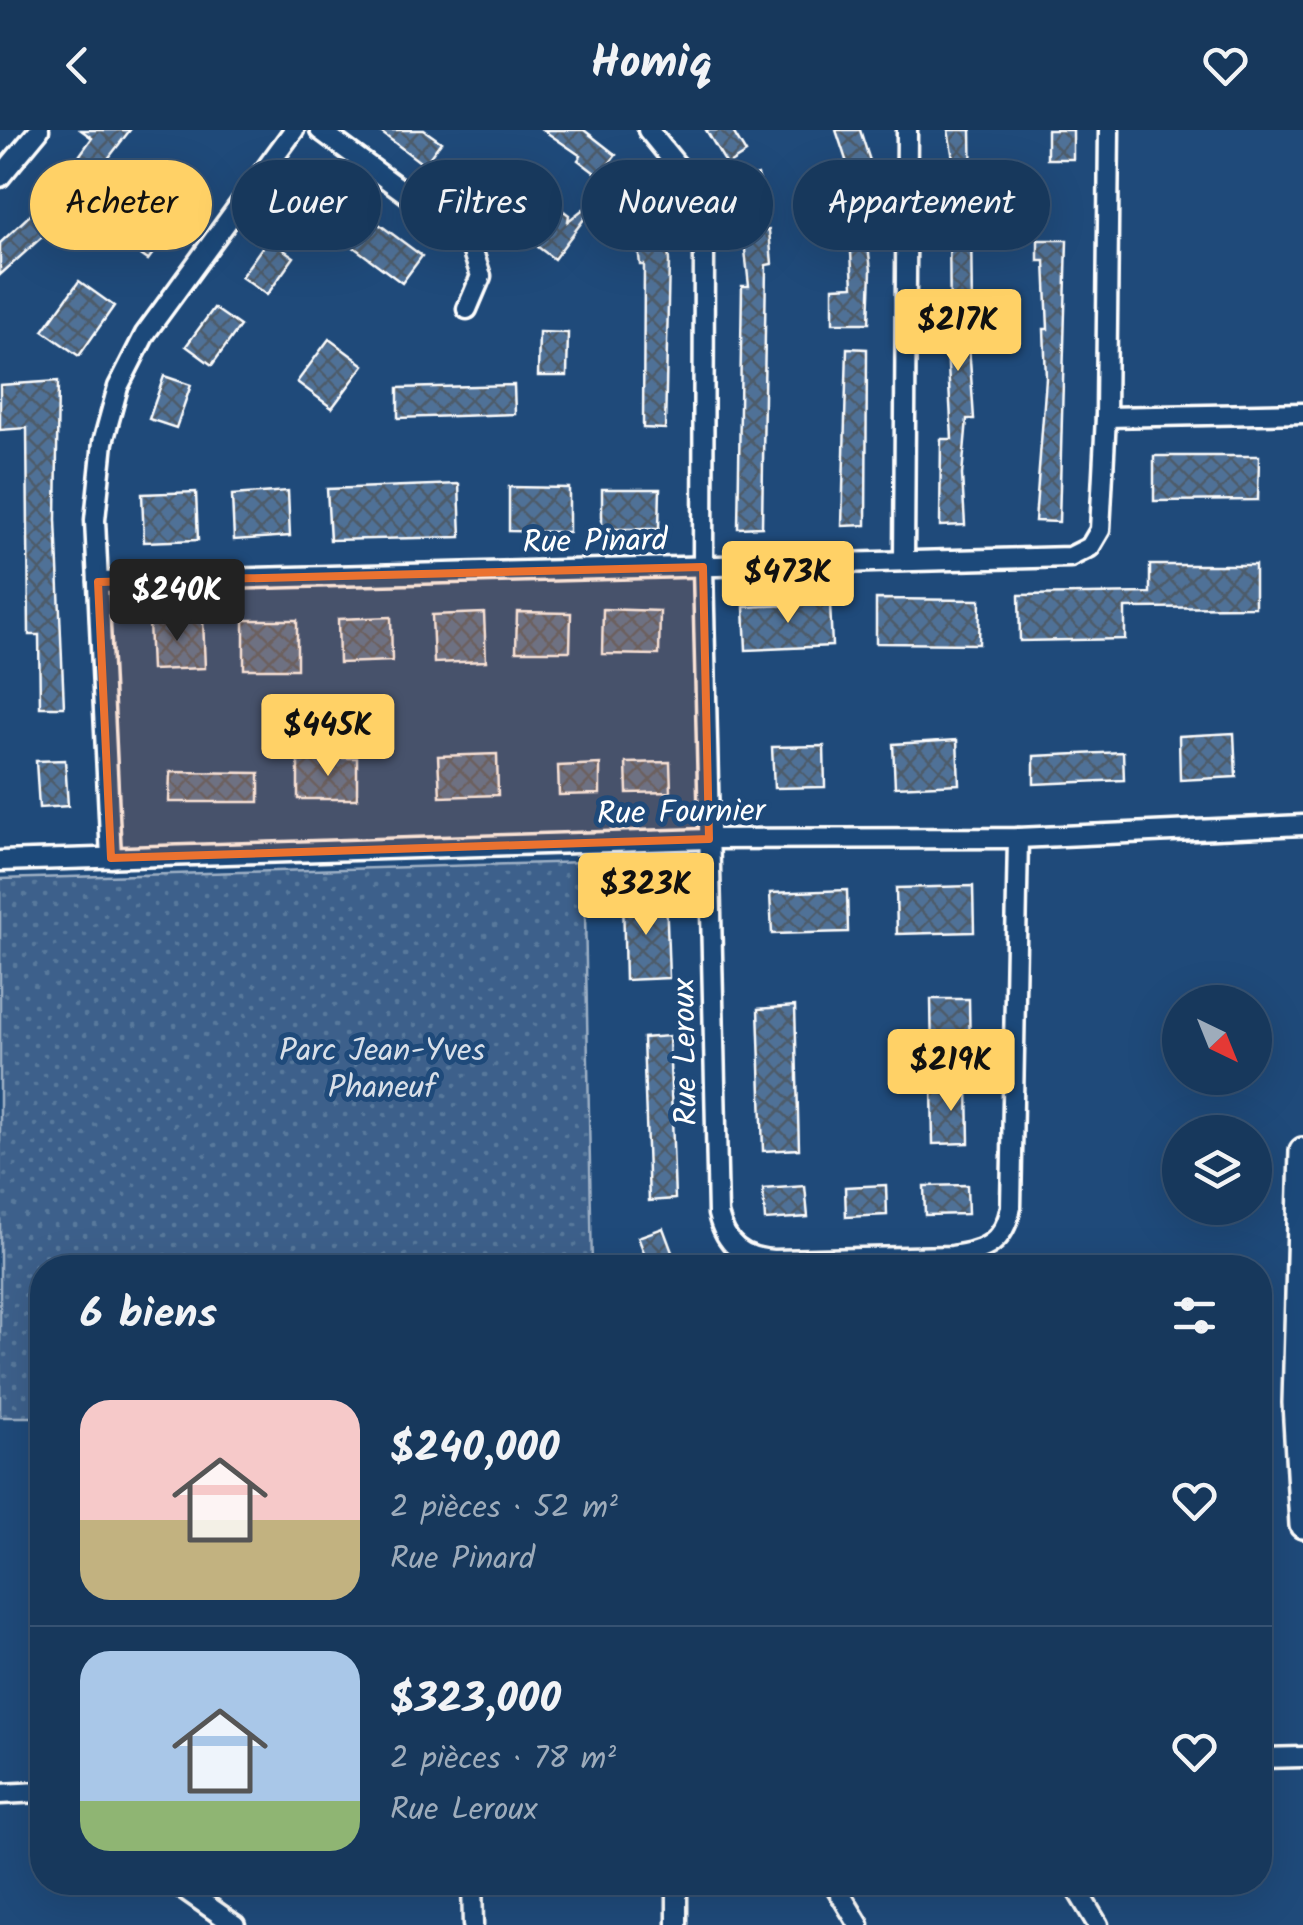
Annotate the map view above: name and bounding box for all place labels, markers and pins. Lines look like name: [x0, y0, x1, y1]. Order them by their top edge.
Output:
pin: $217K: [888, 289, 1028, 374]
pin: $473K: [718, 541, 858, 626]
pin: $240K: [107, 559, 247, 644]
pin: $445K: [258, 694, 398, 779]
pin: $323K: [576, 853, 716, 938]
pin: $219K: [881, 1029, 1021, 1114]

